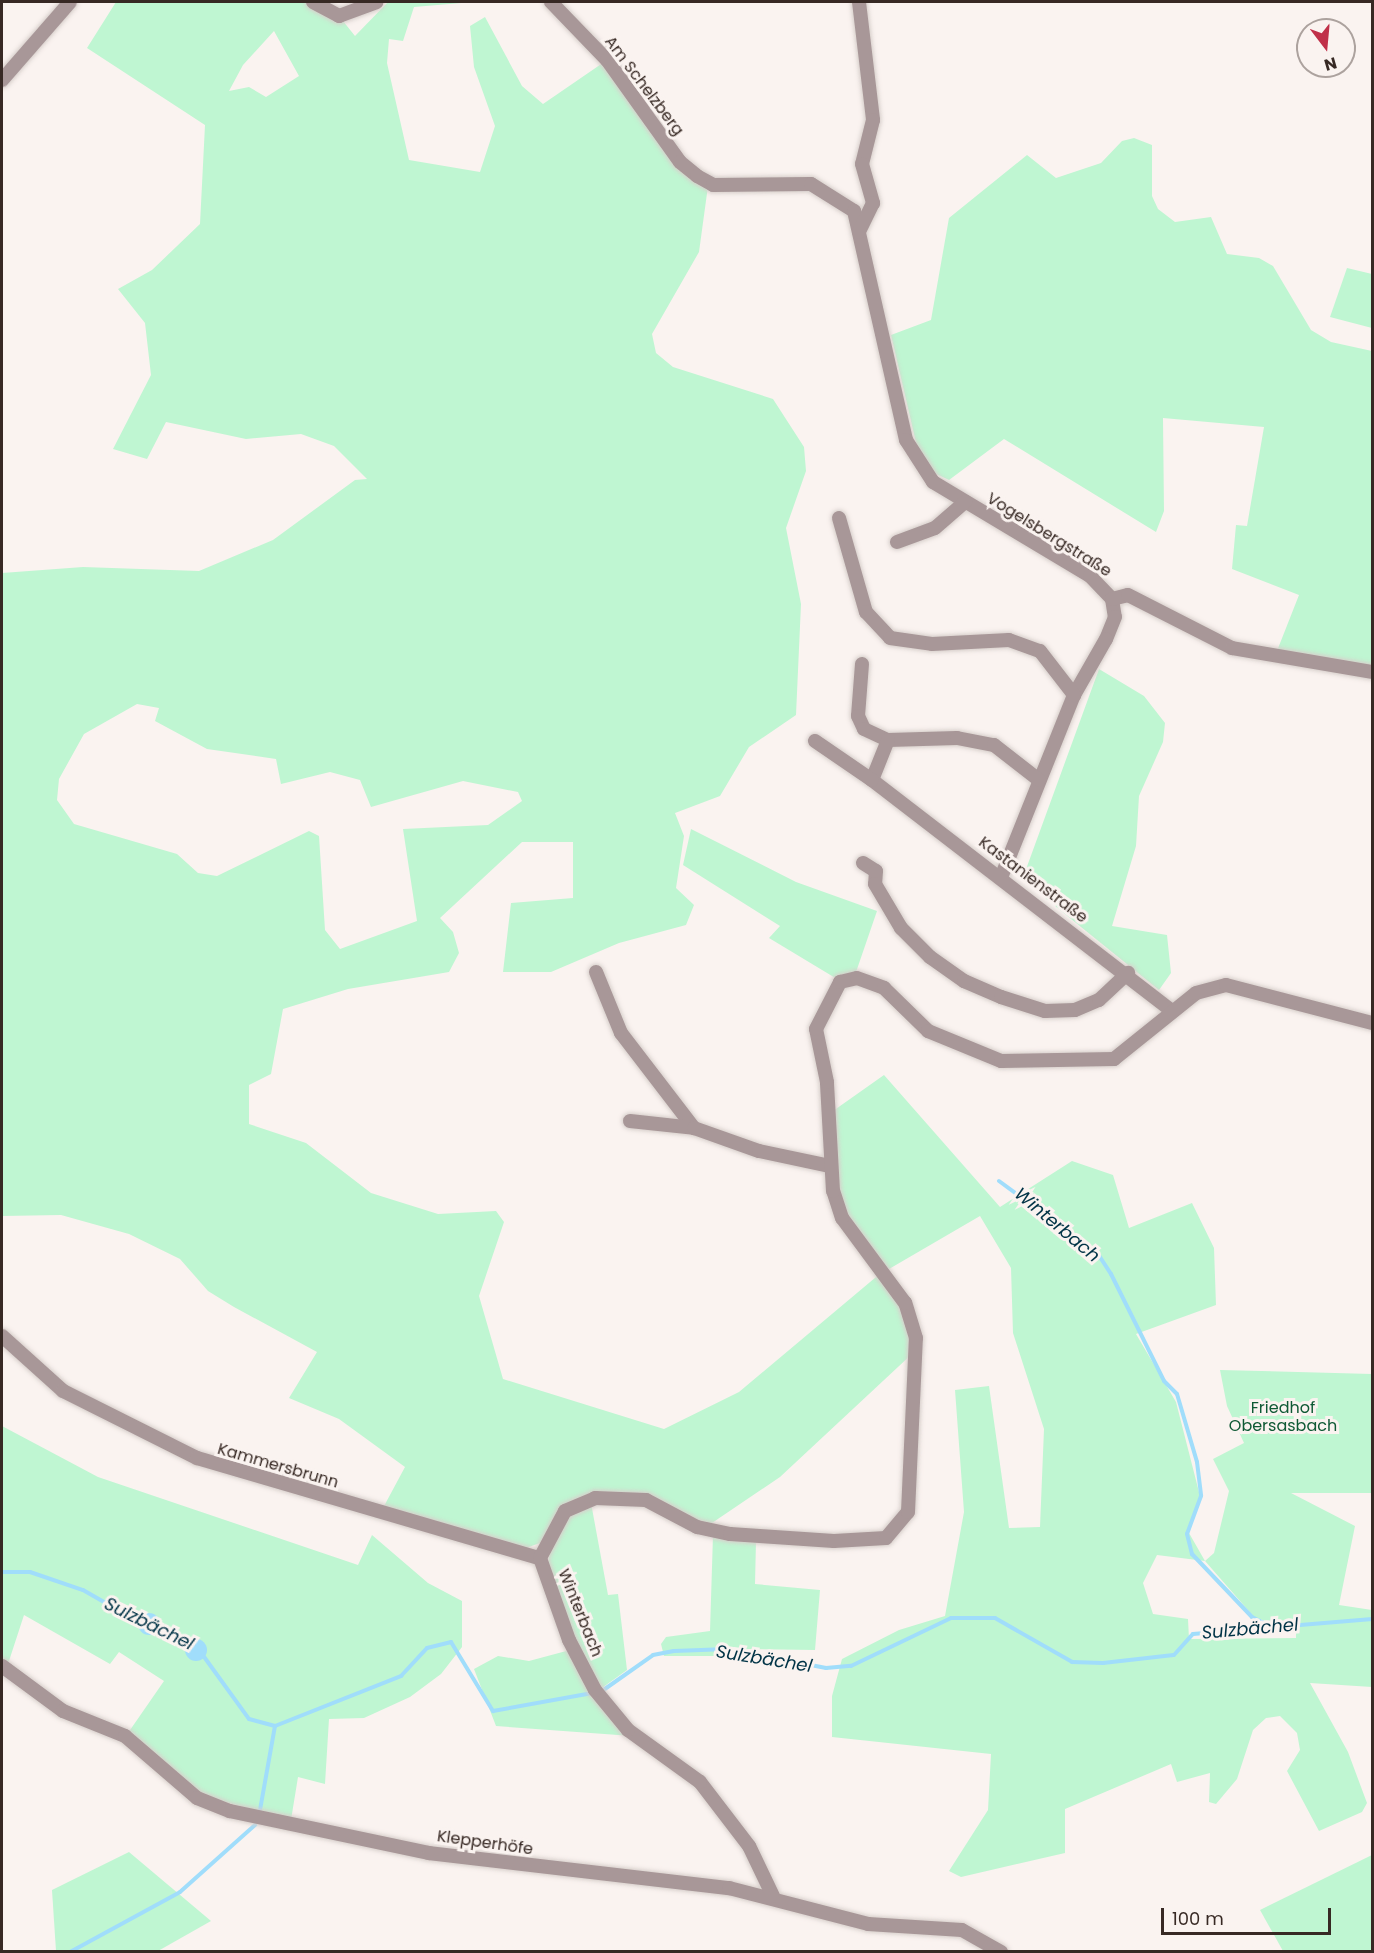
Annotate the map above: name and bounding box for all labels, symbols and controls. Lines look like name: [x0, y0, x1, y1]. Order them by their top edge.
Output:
north arrow: [1296, 18, 1356, 78]
street label: Am Schelzberg: [600, 32, 688, 140]
text: N: [1322, 51, 1340, 77]
street label: Vogelsbergstraße: [983, 489, 1115, 581]
street label: Kastanienstraße: [975, 833, 1091, 927]
water label: Winterbach: [1010, 1183, 1104, 1267]
park label: Friedhof Obersasbach: [1229, 1398, 1337, 1436]
street label: Kammersbrunn: [215, 1440, 341, 1492]
street label: Winterbach: [554, 1566, 606, 1660]
water label: Sulzbächel: [101, 1593, 197, 1655]
water label: Sulzbächel: [1201, 1614, 1299, 1644]
water label: Sulzbächel: [714, 1641, 814, 1677]
street label: Klepperhöfe: [436, 1827, 534, 1859]
scale bar: [1164, 1896, 1334, 1934]
text: 100 m: [1172, 1906, 1224, 1931]

